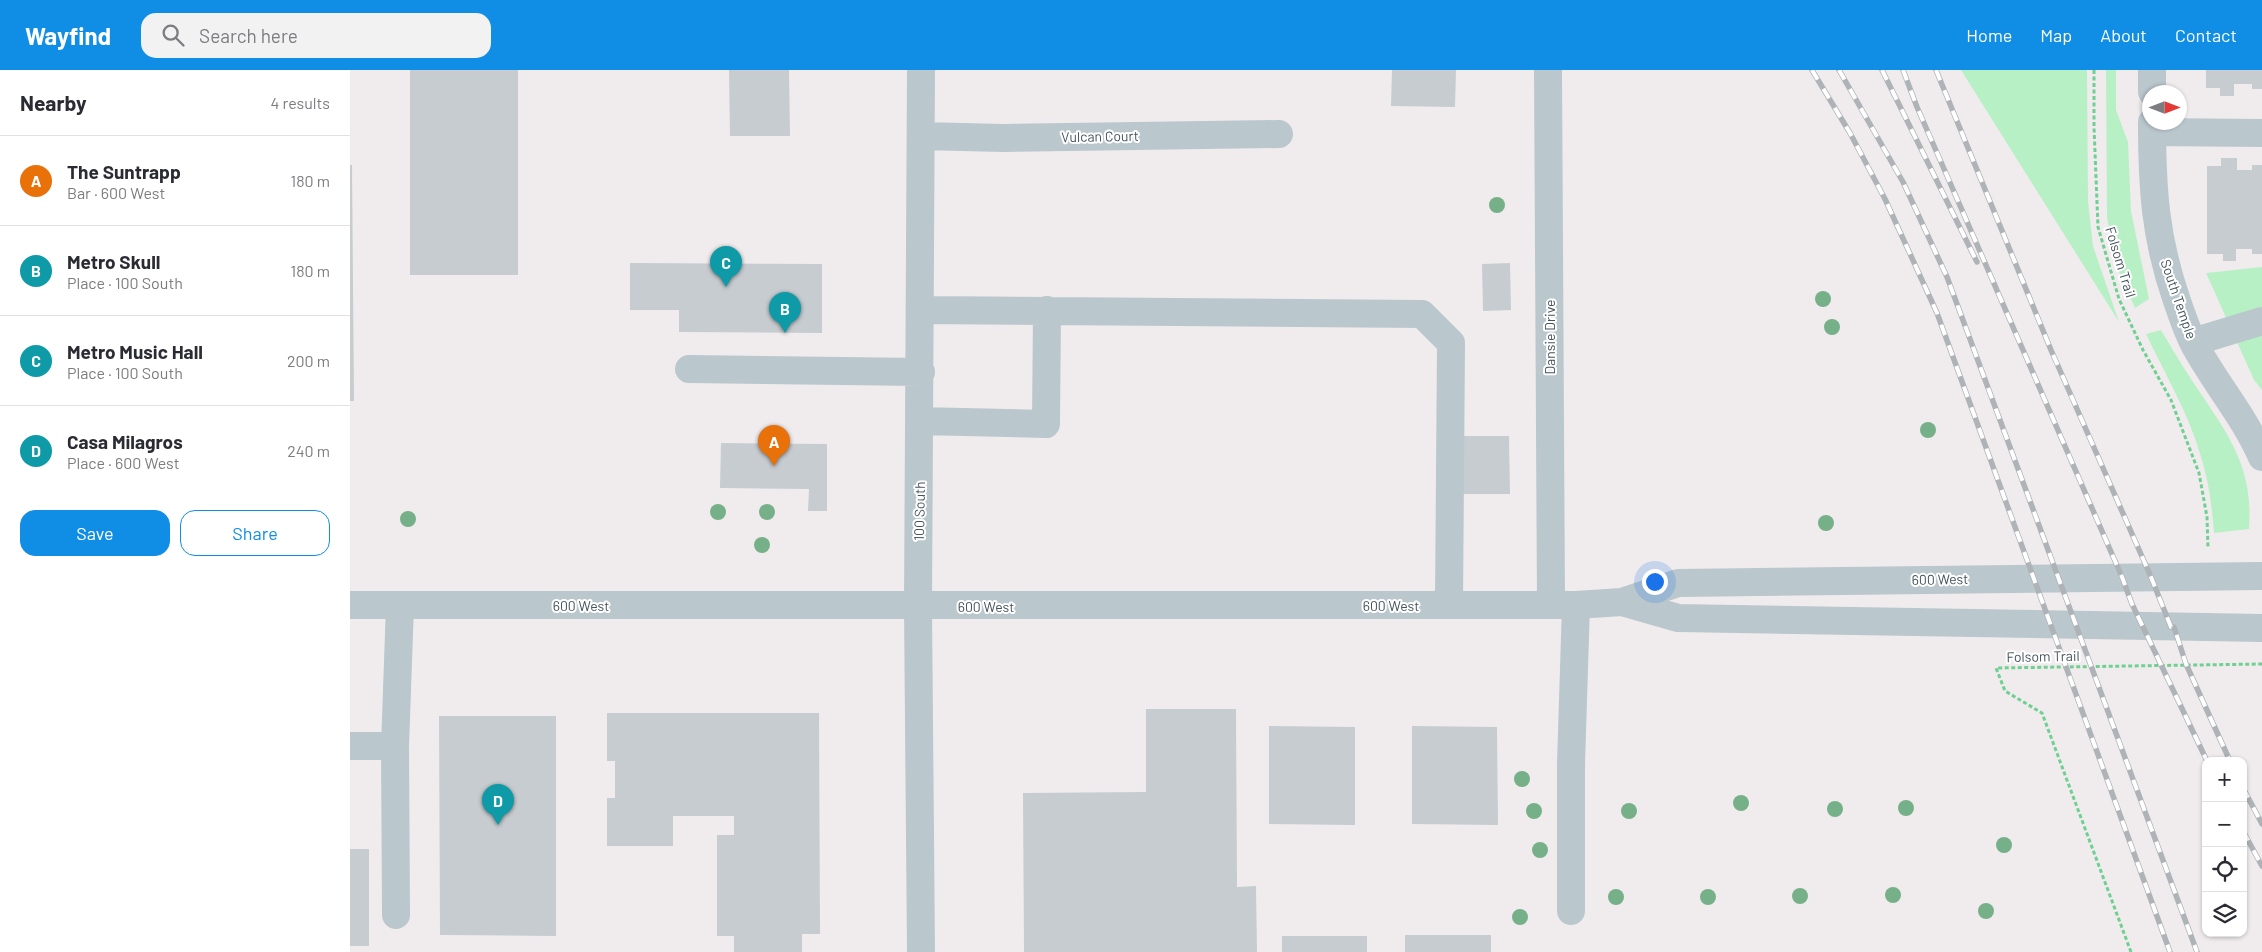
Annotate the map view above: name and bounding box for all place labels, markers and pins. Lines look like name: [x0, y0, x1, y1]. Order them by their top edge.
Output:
pin: C: [710, 246, 742, 287]
pin: B: [769, 292, 801, 333]
pin: A: [758, 425, 790, 466]
pin: D: [482, 784, 514, 825]

